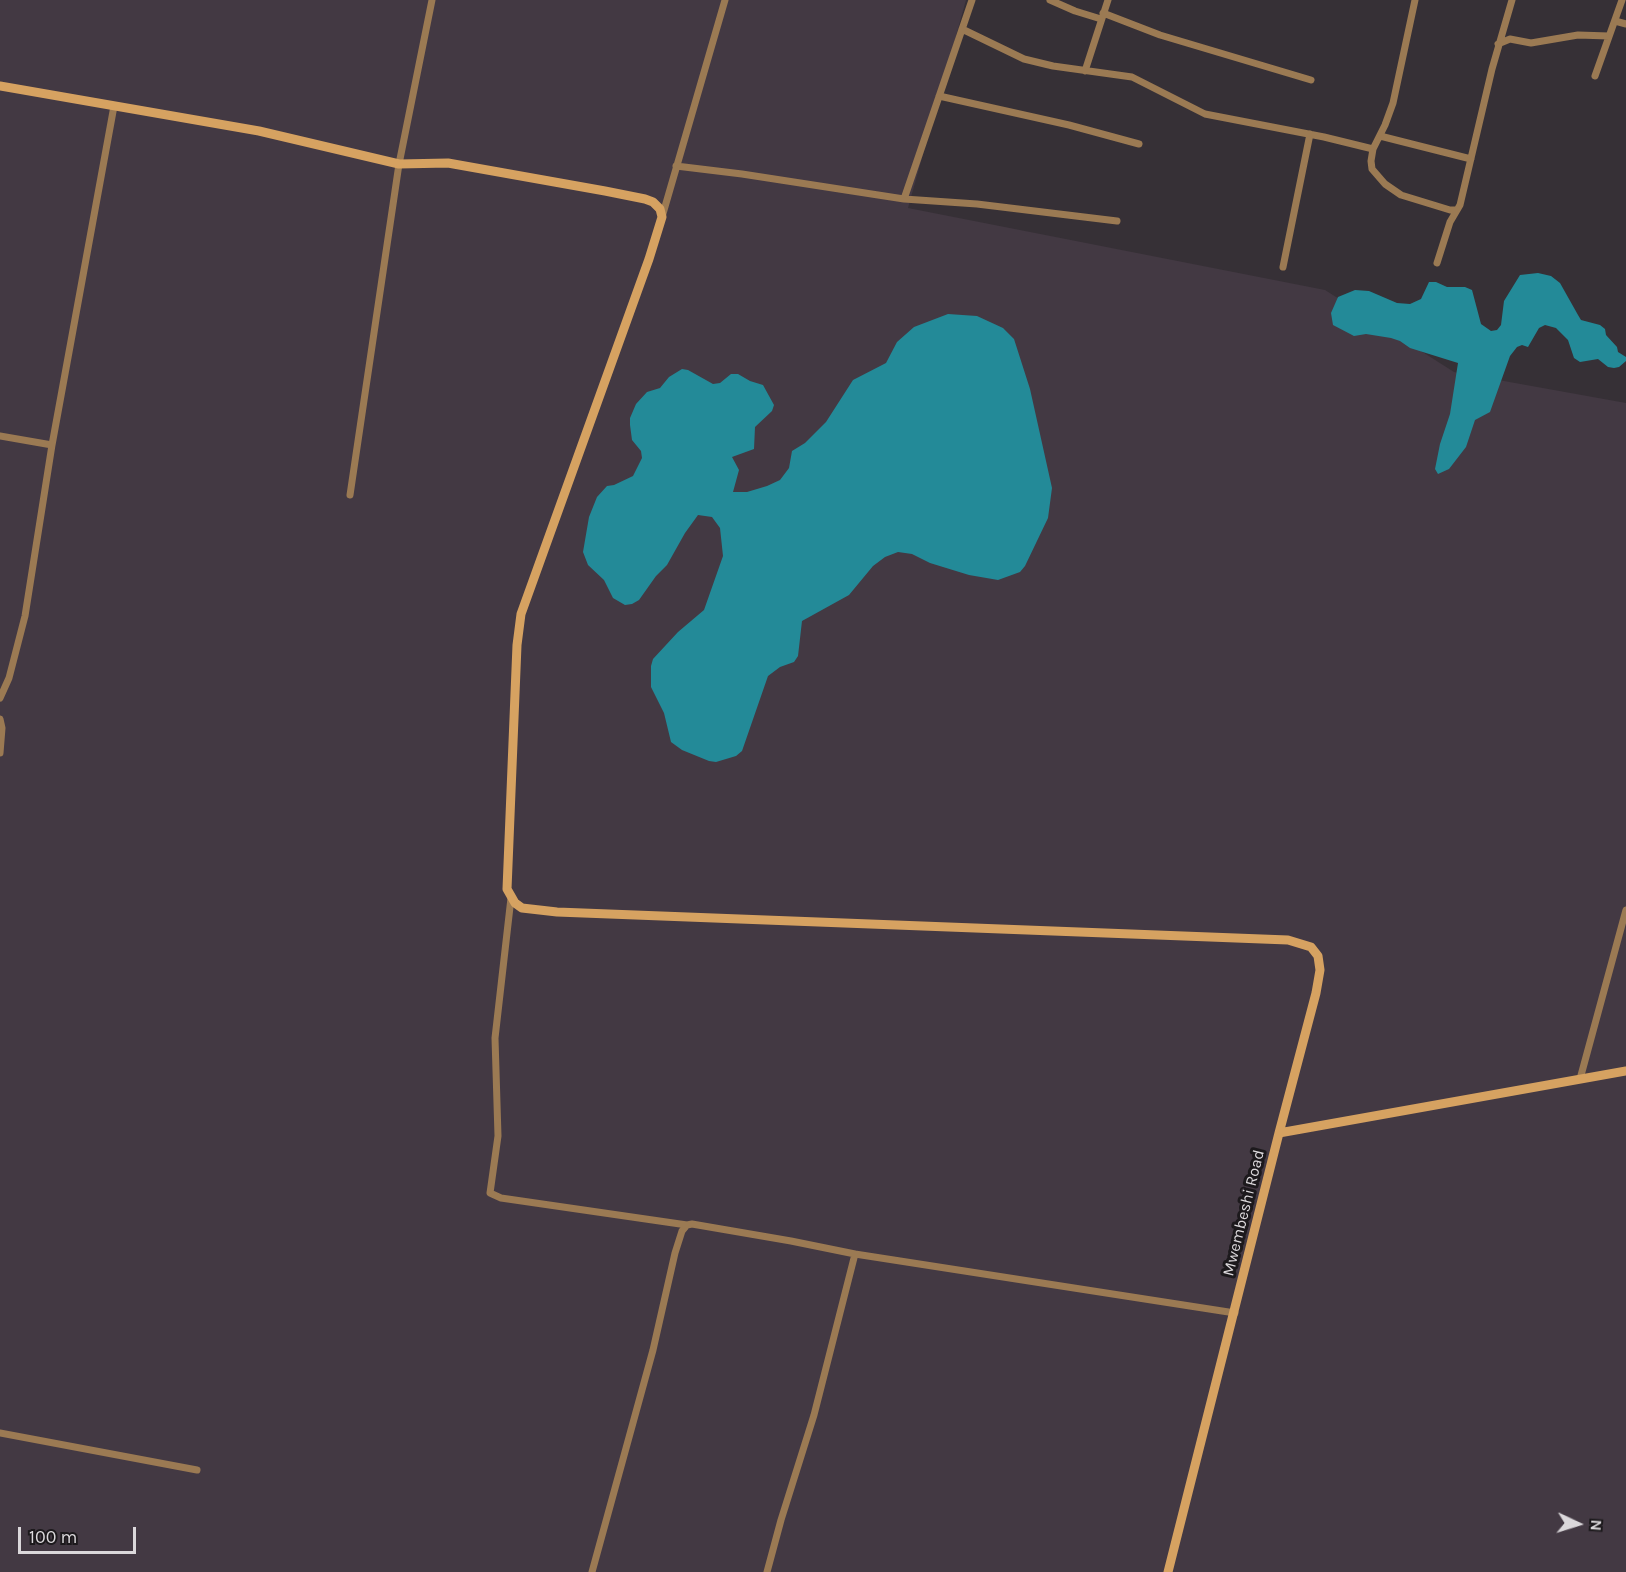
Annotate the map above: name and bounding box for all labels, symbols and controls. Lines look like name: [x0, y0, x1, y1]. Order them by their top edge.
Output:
street label: Mwembeshi Road: [1219, 1148, 1269, 1278]
north arrow: [1548, 1494, 1608, 1554]
scale bar: [21, 1515, 140, 1553]
text: N: [1587, 1519, 1606, 1532]
text: 100 m: [29, 1526, 77, 1548]

